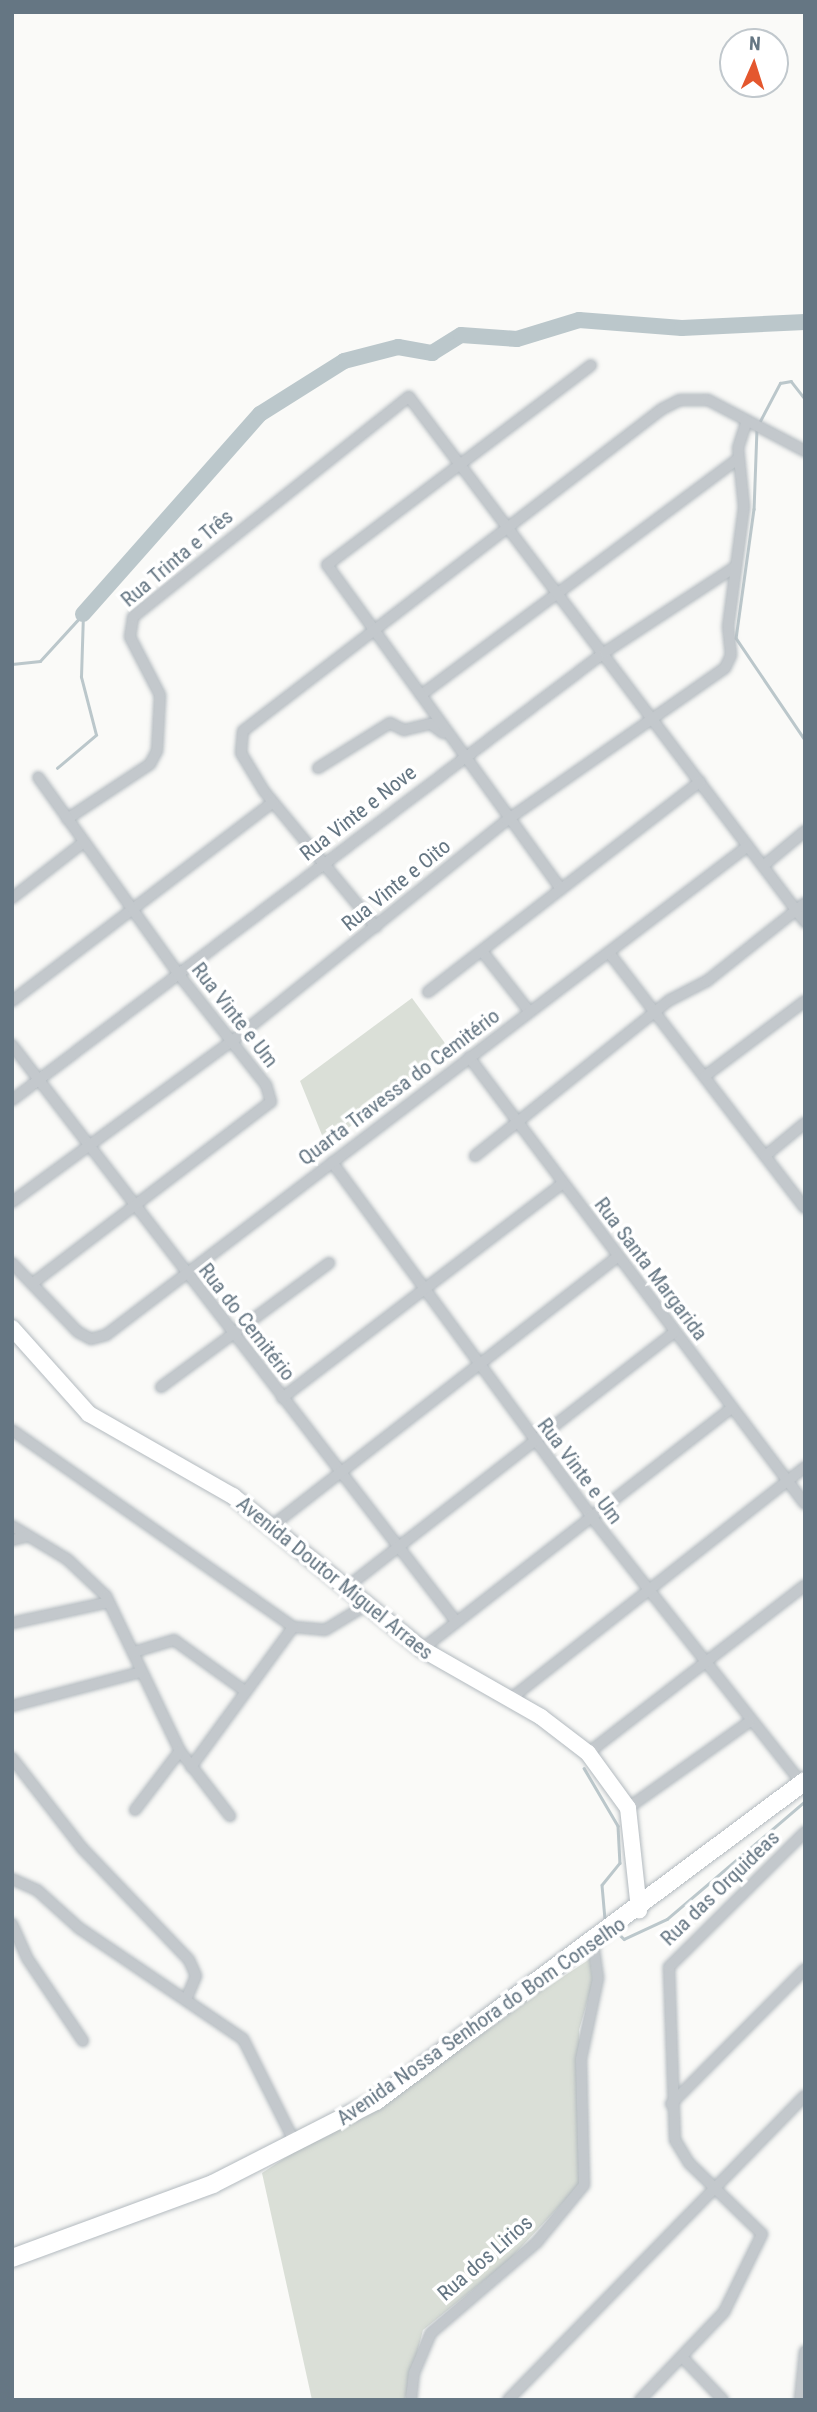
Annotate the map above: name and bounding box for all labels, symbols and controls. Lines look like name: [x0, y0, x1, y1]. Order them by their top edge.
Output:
north arrow: [719, 28, 789, 98]
text: N: [749, 32, 761, 55]
street label: Rua Trinta e Três: [116, 504, 238, 612]
street label: Rua Vinte e Nove: [295, 760, 421, 866]
street label: Rua Vinte e Oito: [337, 834, 455, 936]
street label: Rua Vinte e Um: [186, 958, 284, 1072]
street label: Quarta Travessa do Cemitério: [293, 1003, 505, 1171]
street label: Rua Santa Margarida: [589, 1192, 713, 1346]
street label: Rua do Cemitério: [193, 1258, 301, 1386]
street label: Rua Vinte e Um: [532, 1413, 628, 1529]
street label: Avenida Doutor Miguel Arraes: [232, 1491, 438, 1665]
street label: Rua das Orquideas: [655, 1825, 785, 1951]
street label: Avenida Nossa Senhora do Bom Conselho: [332, 1911, 630, 2131]
street label: Rua dos Lirios: [432, 2210, 538, 2306]

